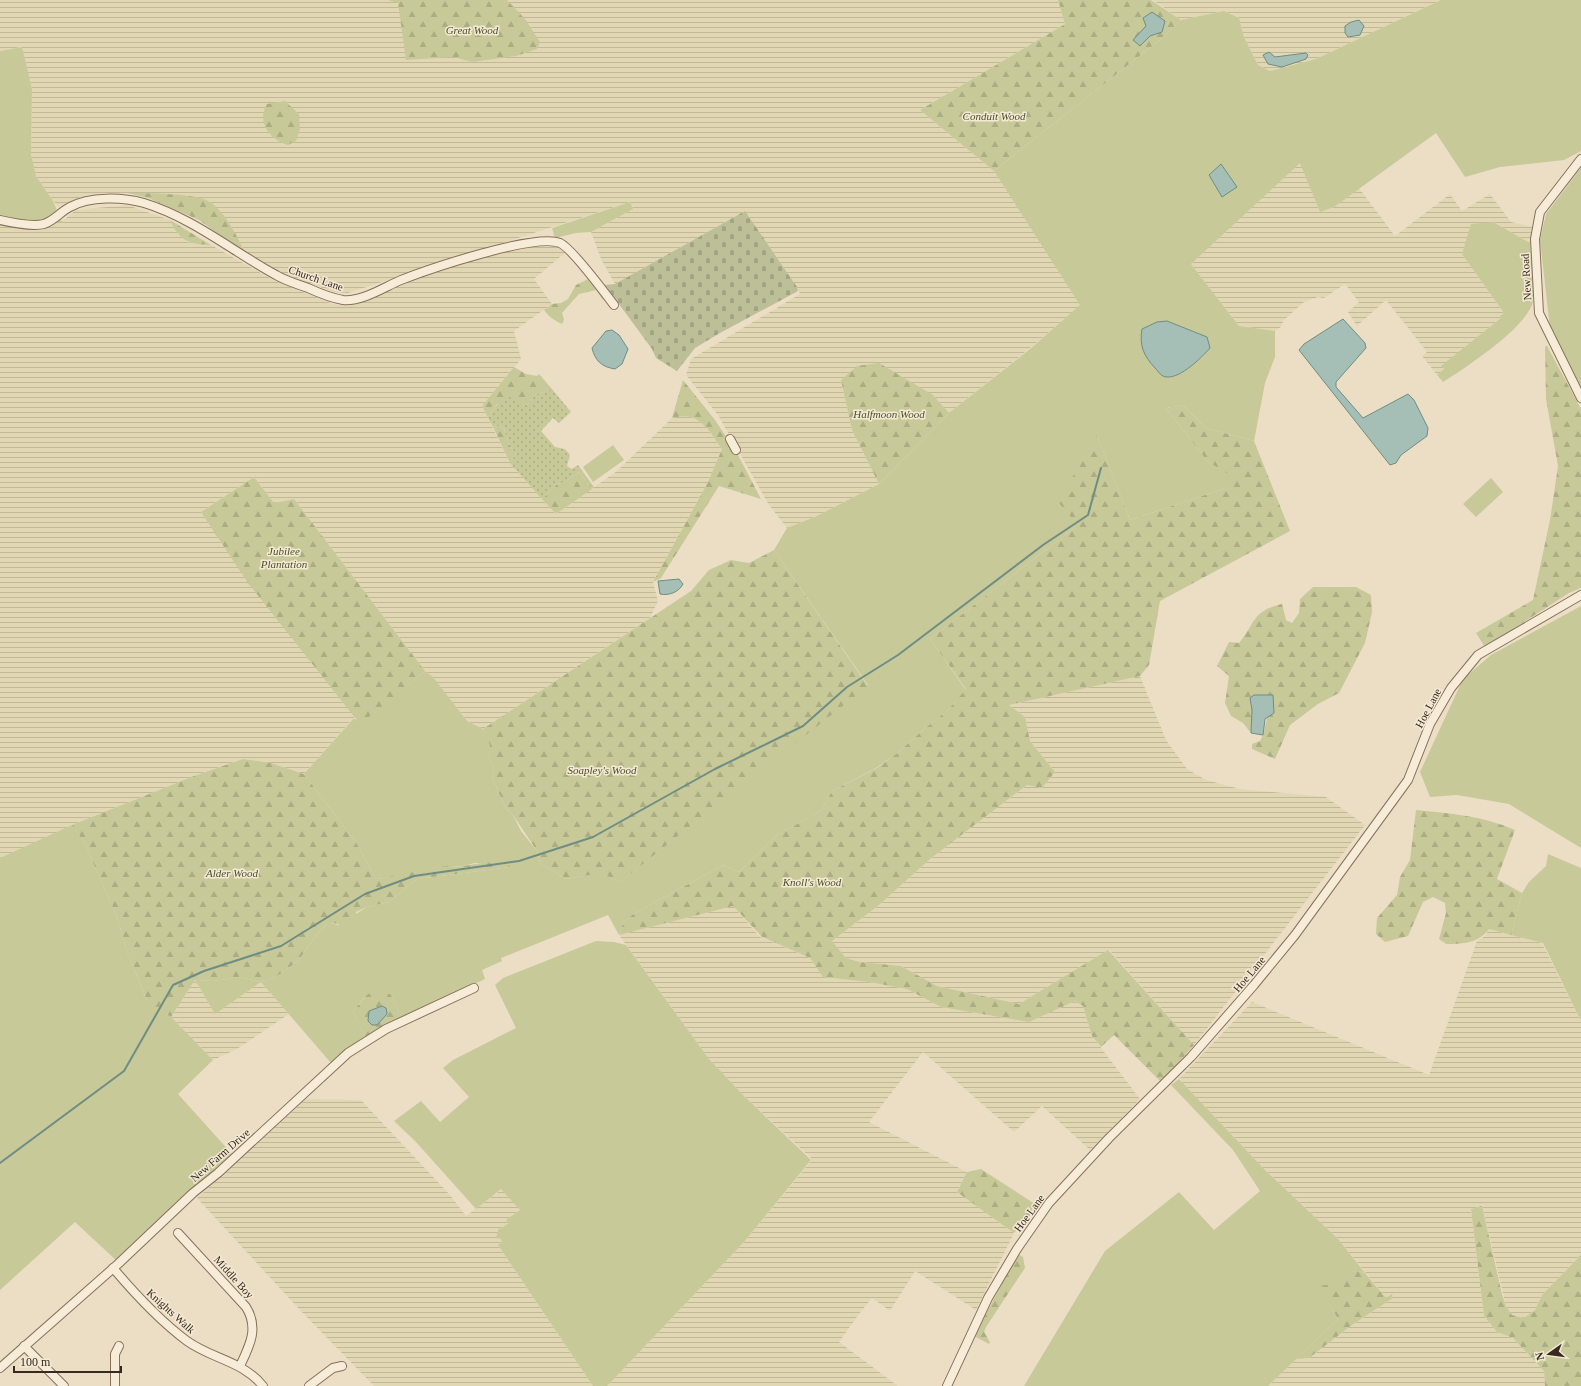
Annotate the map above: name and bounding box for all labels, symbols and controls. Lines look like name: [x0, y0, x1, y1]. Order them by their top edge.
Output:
park label: Great Wood: [446, 24, 499, 36]
park label: Conduit Wood: [963, 110, 1026, 122]
street label: New Road: [1519, 253, 1533, 301]
street label: Church Lane: [287, 263, 345, 293]
park label: Halfmoon Wood: [852, 408, 925, 420]
park label: Jubilee Plantation: [260, 545, 308, 570]
street label: Hoe Lane: [1413, 686, 1443, 730]
park label: Soapley's Wood: [568, 764, 637, 776]
park label: Alder Wood: [205, 867, 258, 879]
park label: Knoll's Wood: [782, 876, 842, 888]
street label: Hoe Lane: [1231, 954, 1268, 994]
street label: New Farm Drive: [188, 1126, 252, 1184]
street label: Hoe Lane: [1011, 1192, 1047, 1234]
street label: Middle Boy: [212, 1253, 256, 1301]
street label: Knights Walk: [145, 1286, 198, 1336]
north arrow: [1529, 1334, 1569, 1374]
scale bar: [14, 1348, 121, 1374]
text: N: [1533, 1351, 1546, 1362]
text: 100 m: [20, 1355, 51, 1369]

